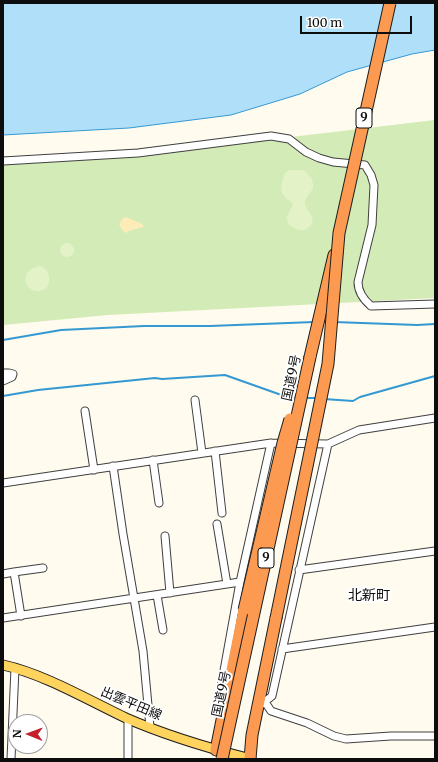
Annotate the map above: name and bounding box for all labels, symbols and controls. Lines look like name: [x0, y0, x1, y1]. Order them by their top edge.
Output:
scale bar: [302, 8, 414, 34]
text: 100 m: [307, 15, 342, 30]
road number: 9: [356, 108, 372, 128]
street label: 国道9号: [279, 353, 305, 403]
road number: 9: [258, 548, 274, 568]
district label: 北新町: [348, 588, 390, 604]
street label: 国道9号: [209, 669, 235, 719]
street label: 出雲平田線: [98, 684, 164, 724]
north arrow: [8, 714, 48, 754]
text: N: [10, 729, 24, 738]

